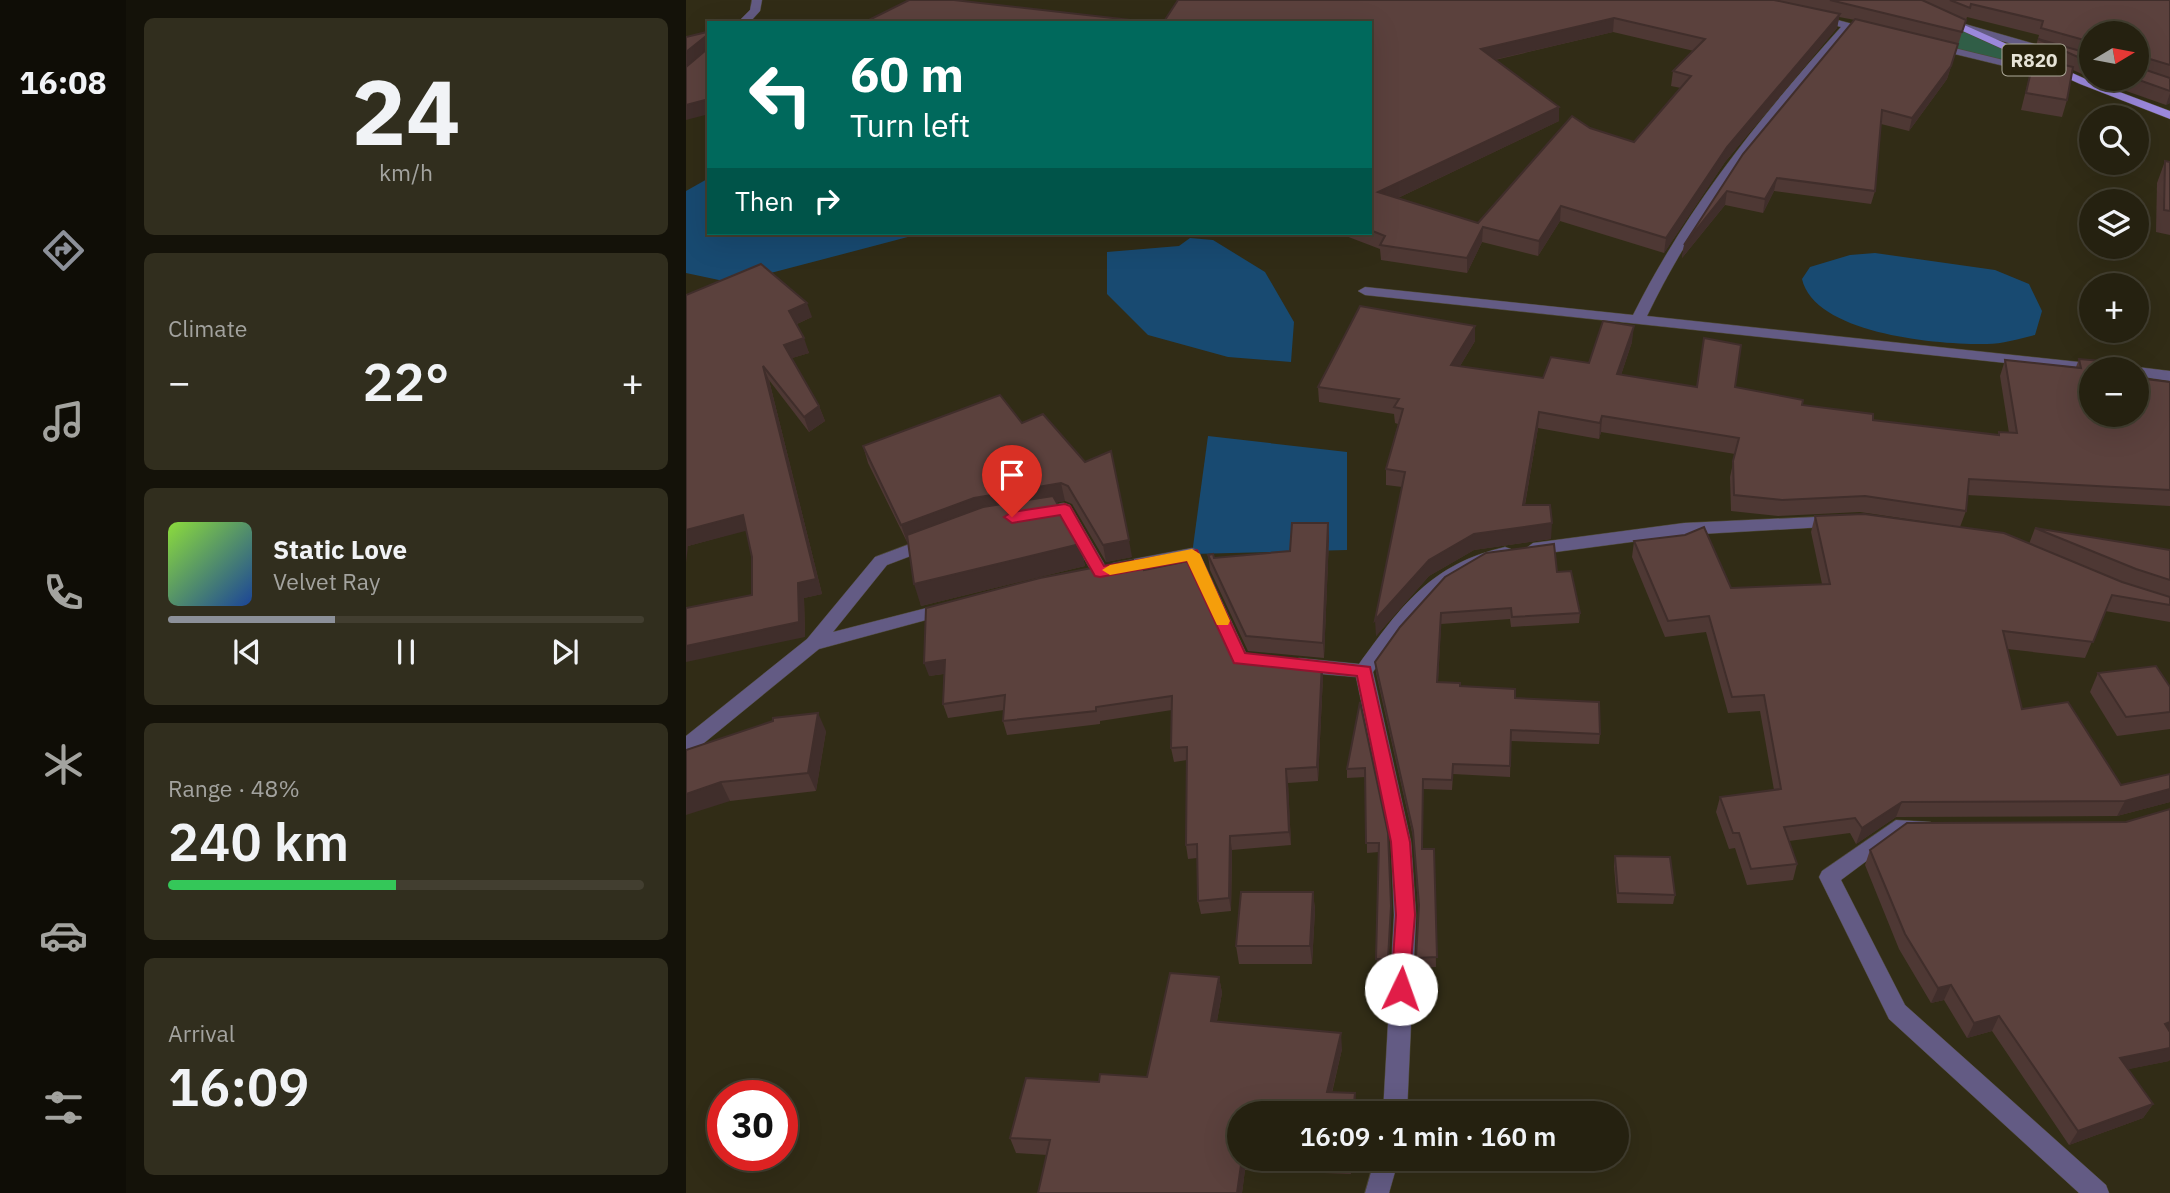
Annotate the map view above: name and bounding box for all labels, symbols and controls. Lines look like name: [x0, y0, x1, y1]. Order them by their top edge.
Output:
north arrow: [2079, 21, 2149, 91]
map controls: [2079, 21, 2149, 427]
text: 60 m: [850, 42, 964, 105]
road number: R820: [2002, 44, 2066, 76]
icon: left: [735, 49, 826, 140]
text: 24: [351, 52, 461, 170]
text: 16:08: [19, 61, 107, 103]
text: Turn left: [850, 104, 970, 146]
button: search: [2079, 105, 2149, 175]
text: km/h: [379, 157, 433, 187]
icon: right: [808, 182, 846, 220]
text: Then: [735, 184, 794, 218]
button: layers: [2079, 189, 2149, 259]
icon: directions: [39, 226, 88, 275]
button: +: [2079, 273, 2149, 343]
text: Climate: [168, 313, 247, 343]
text: 22°: [363, 348, 449, 415]
text: −: [168, 357, 191, 406]
text: +: [621, 357, 644, 406]
button: −: [2079, 357, 2149, 427]
icon: music: [39, 397, 88, 446]
pin: [982, 445, 1042, 517]
icon: arrive: [993, 456, 1031, 494]
text: Static Love: [273, 532, 407, 566]
text: Velvet Ray: [273, 566, 380, 596]
icon: phone: [39, 568, 88, 617]
icon: previous: [228, 633, 266, 671]
icon: pause: [387, 633, 425, 671]
icon: next: [546, 633, 584, 671]
icon: climate: [39, 740, 88, 789]
text: Range · 48%: [168, 773, 300, 803]
text: 240 km: [168, 808, 349, 875]
icon: car: [39, 911, 88, 960]
position arrow: [1364, 952, 1438, 1026]
text: Arrival: [168, 1018, 235, 1048]
text: 16:09: [168, 1053, 309, 1120]
speed limit sign: 30: [707, 1080, 798, 1171]
icon: filters: [39, 1083, 88, 1132]
text: 16:09 · 1 min · 160 m: [1300, 1119, 1556, 1153]

